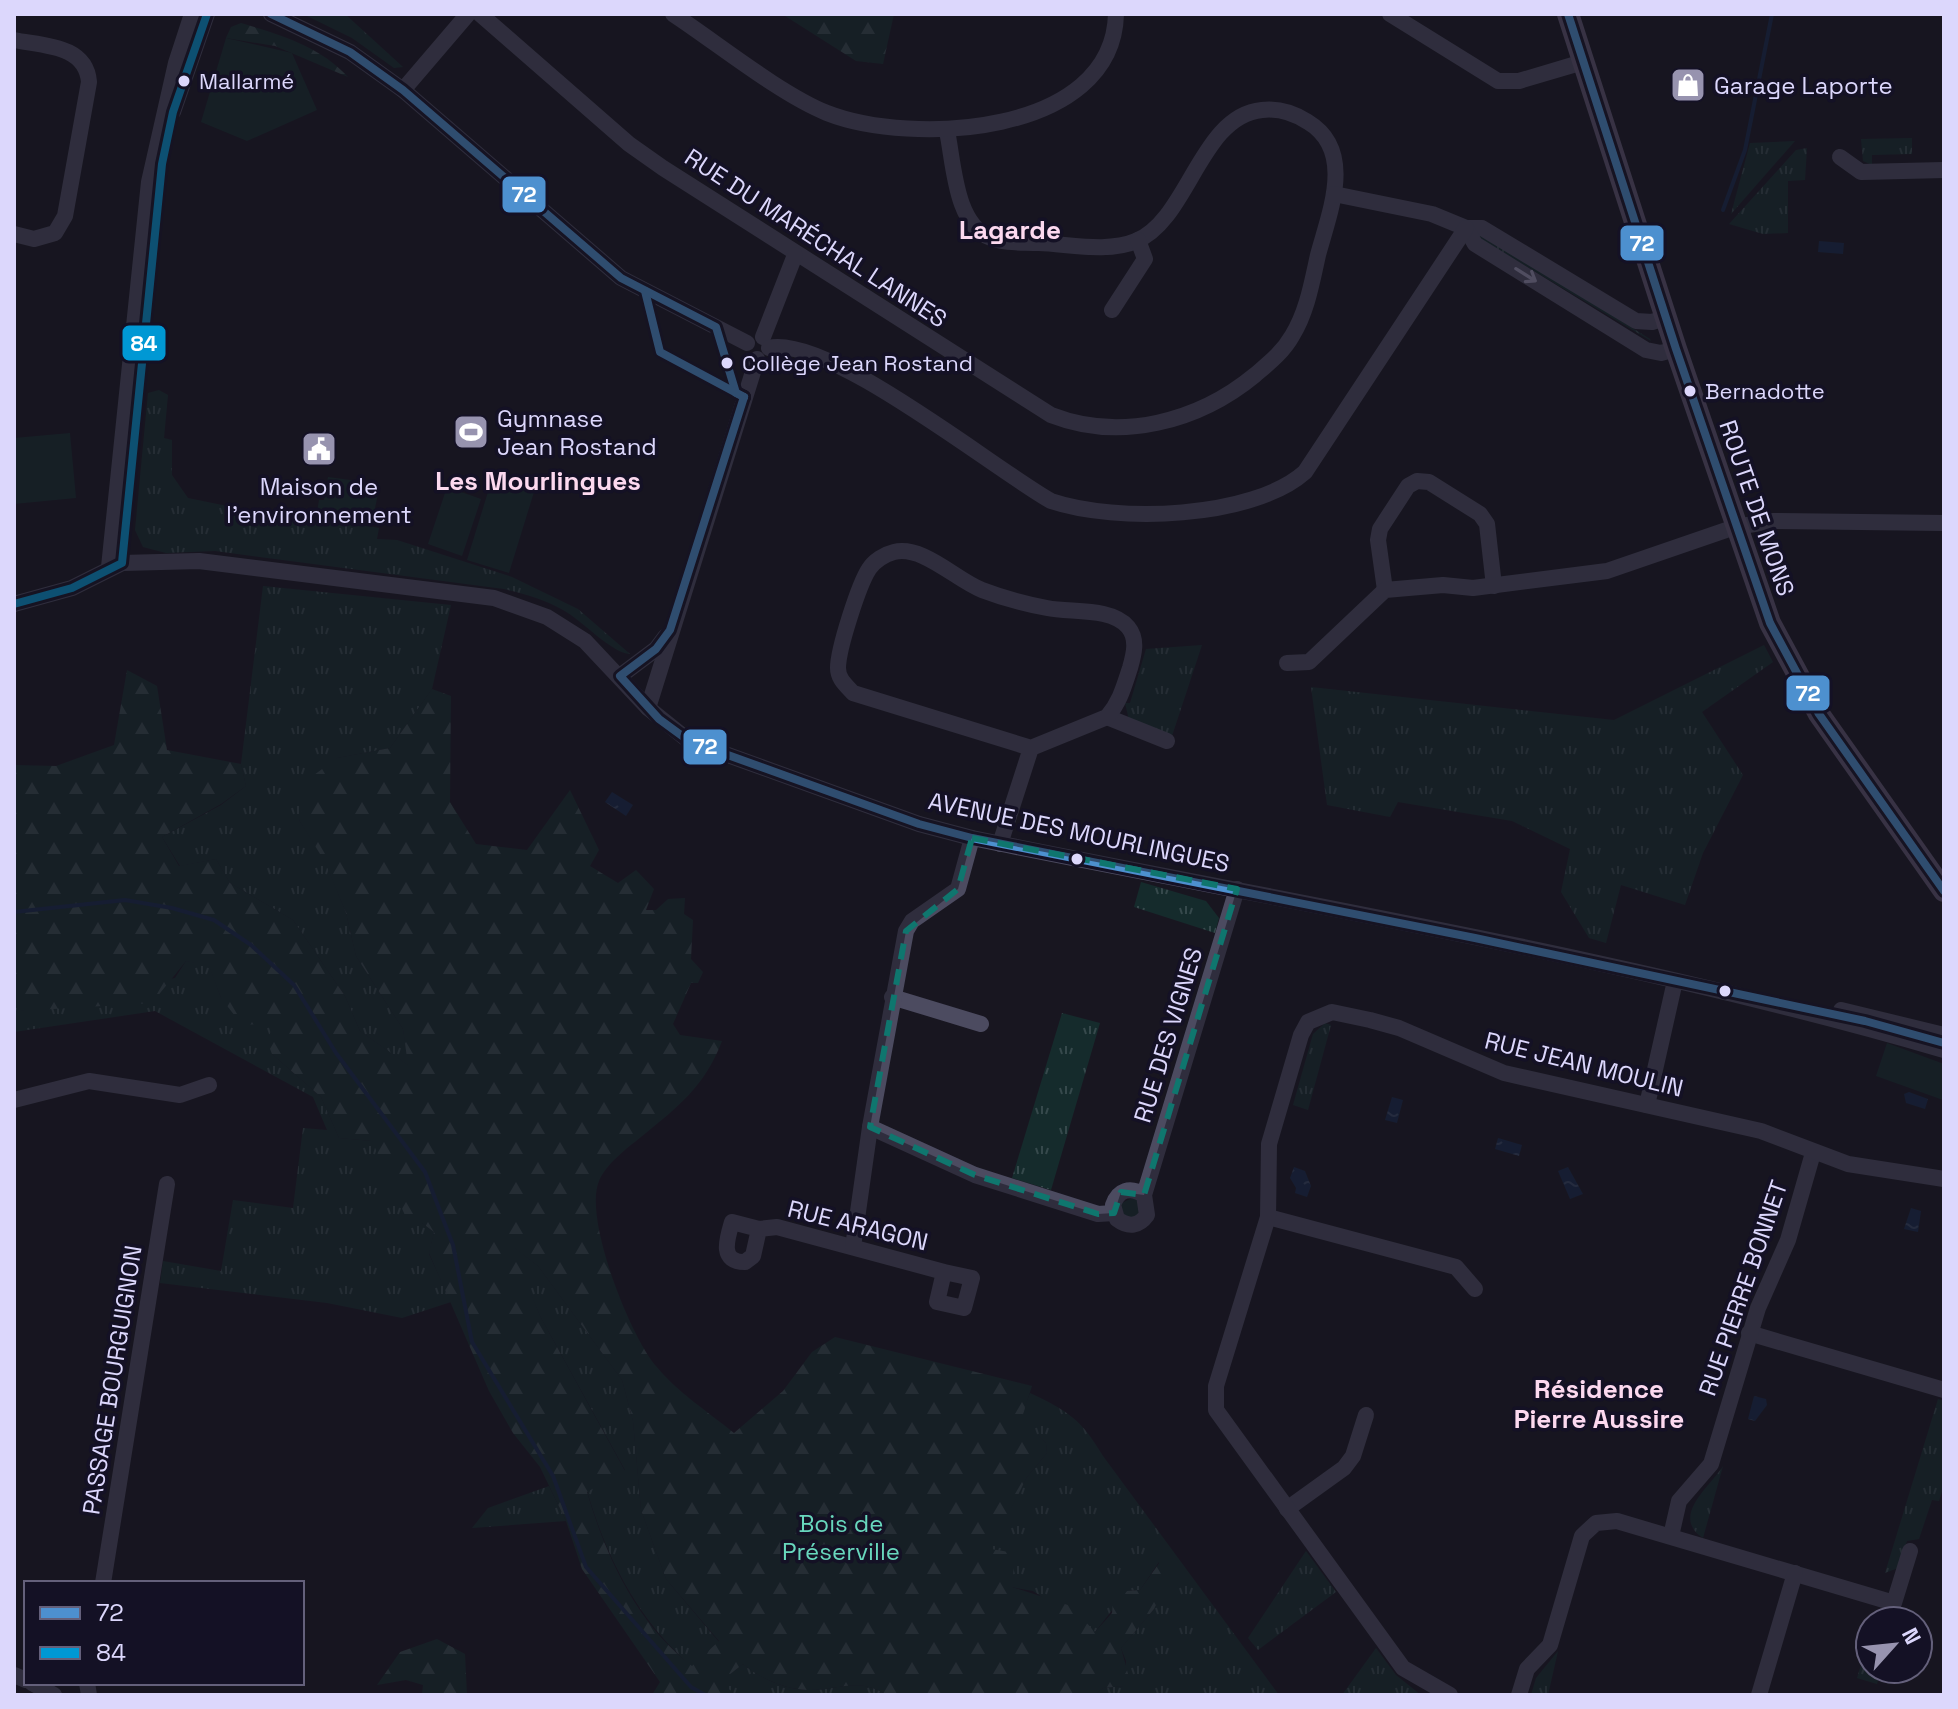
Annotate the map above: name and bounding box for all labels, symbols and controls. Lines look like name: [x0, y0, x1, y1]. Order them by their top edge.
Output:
shop icon: Garage Laporte: [1669, 66, 1707, 104]
place label: Mallarmé: [199, 67, 294, 95]
place label: Garage Laporte: [1714, 70, 1893, 101]
marker: Mallarmé: [176, 73, 192, 89]
street label: RUE DU MARÉCHAL LANNES: [679, 141, 953, 335]
line badge: 72: [501, 175, 547, 214]
text: 72: [511, 180, 537, 208]
district label: Lagarde: [959, 213, 1061, 247]
line badge: 72: [1619, 224, 1665, 262]
text: 72: [1629, 229, 1655, 257]
one-way arrow: [1514, 268, 1537, 284]
line badge: 84: [121, 324, 167, 362]
text: 84: [130, 329, 158, 357]
place label: Collège Jean Rostand: [742, 349, 973, 377]
marker: Collège Jean Rostand: [719, 355, 735, 371]
place label: Bernadotte: [1705, 377, 1825, 405]
marker: Bernadotte: [1682, 383, 1698, 399]
place label: Gymnase Jean Rostand: [497, 403, 657, 462]
sports icon: Gymnase Jean Rostand: [452, 413, 490, 451]
street label: ROUTE DE MONS: [1712, 416, 1802, 600]
public building icon: Maison de l'environnement: [300, 430, 338, 468]
district label: Les Mourlingues: [435, 464, 641, 498]
place label: Maison de l'environnement: [226, 471, 412, 530]
line badge: 72: [1785, 674, 1831, 712]
text: 72: [1795, 679, 1821, 707]
line badge: 72: [682, 728, 728, 766]
text: 72: [692, 732, 718, 760]
street label: AVENUE DES MOURLINGUES: [926, 785, 1232, 879]
unlabelled marker: [1069, 851, 1085, 867]
street label: RUE DES VIGNES: [1127, 944, 1209, 1126]
unlabelled marker: [1717, 983, 1733, 999]
street label: RUE JEAN MOULIN: [1482, 1024, 1686, 1104]
street label: RUE PIERRE BONNET: [1692, 1176, 1794, 1400]
street label: RUE ARAGON: [785, 1193, 931, 1257]
street label: PASSAGE BOURGUIGNON: [75, 1243, 149, 1517]
district label: Résidence Pierre Aussire: [1514, 1372, 1684, 1436]
park label: Bois de Préserville: [782, 1508, 900, 1567]
legend: [24, 1581, 304, 1685]
text: 72: [96, 1597, 124, 1628]
north arrow: [1854, 1605, 1934, 1685]
text: N: [1896, 1623, 1928, 1649]
text: 84: [96, 1637, 126, 1668]

